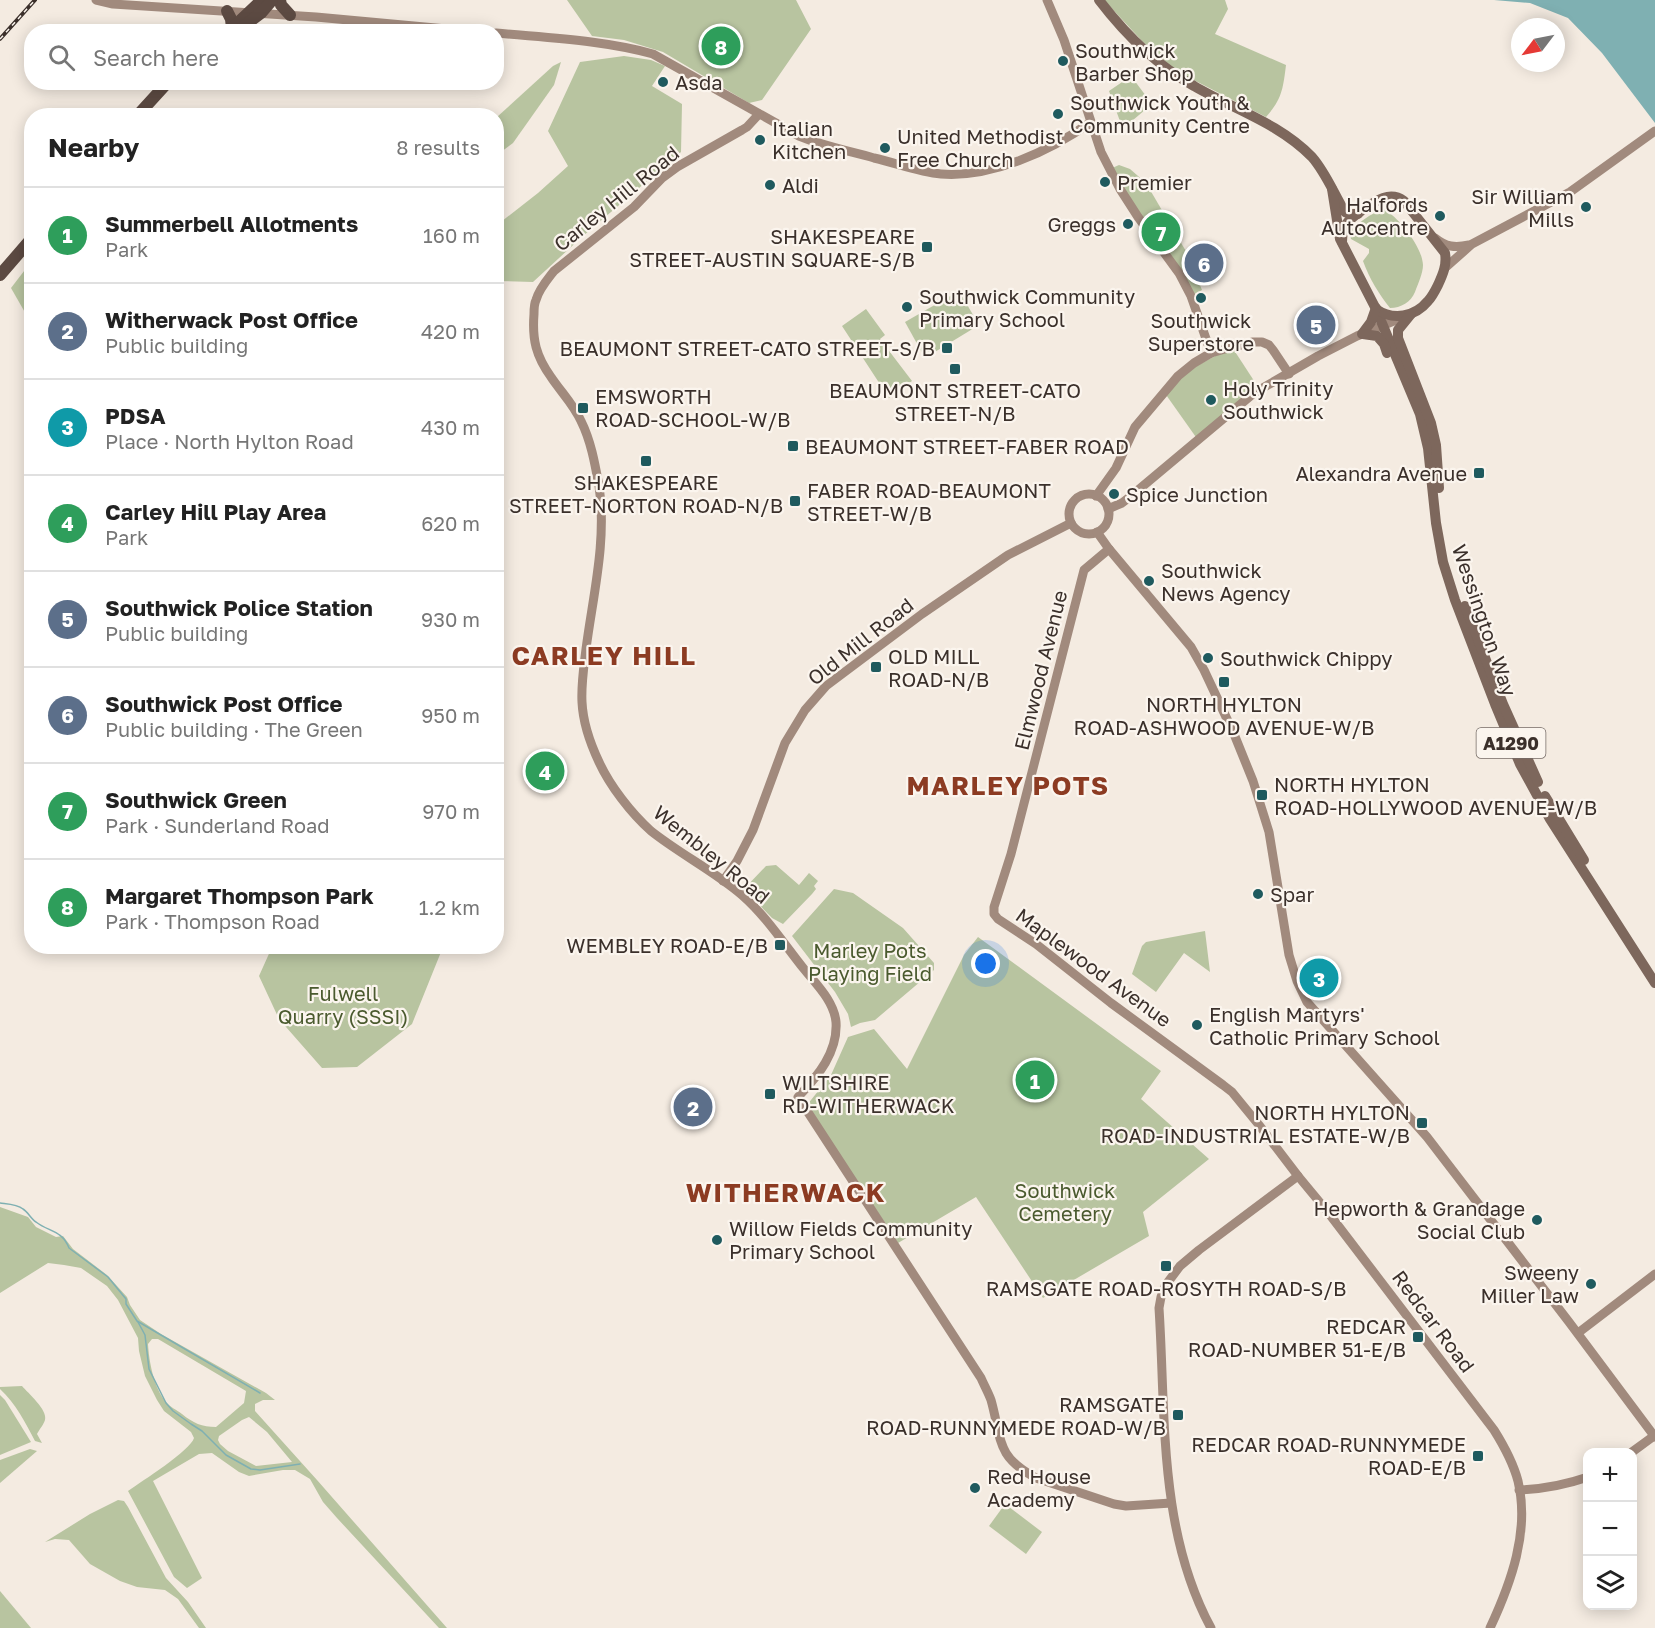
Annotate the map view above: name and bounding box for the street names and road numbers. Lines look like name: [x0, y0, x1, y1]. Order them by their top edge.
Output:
street label: Carley Hill Road: [549, 140, 683, 256]
street label: Wessington Way: [1448, 541, 1522, 699]
street label: Elmwood Avenue: [1009, 588, 1071, 752]
street label: Old Mill Road: [802, 592, 918, 690]
road number: A1290: [1476, 728, 1546, 758]
street label: Wembley Road: [649, 800, 775, 908]
street label: Maplewood Avenue: [1012, 903, 1176, 1031]
street label: Redcar Road: [1388, 1265, 1480, 1377]

